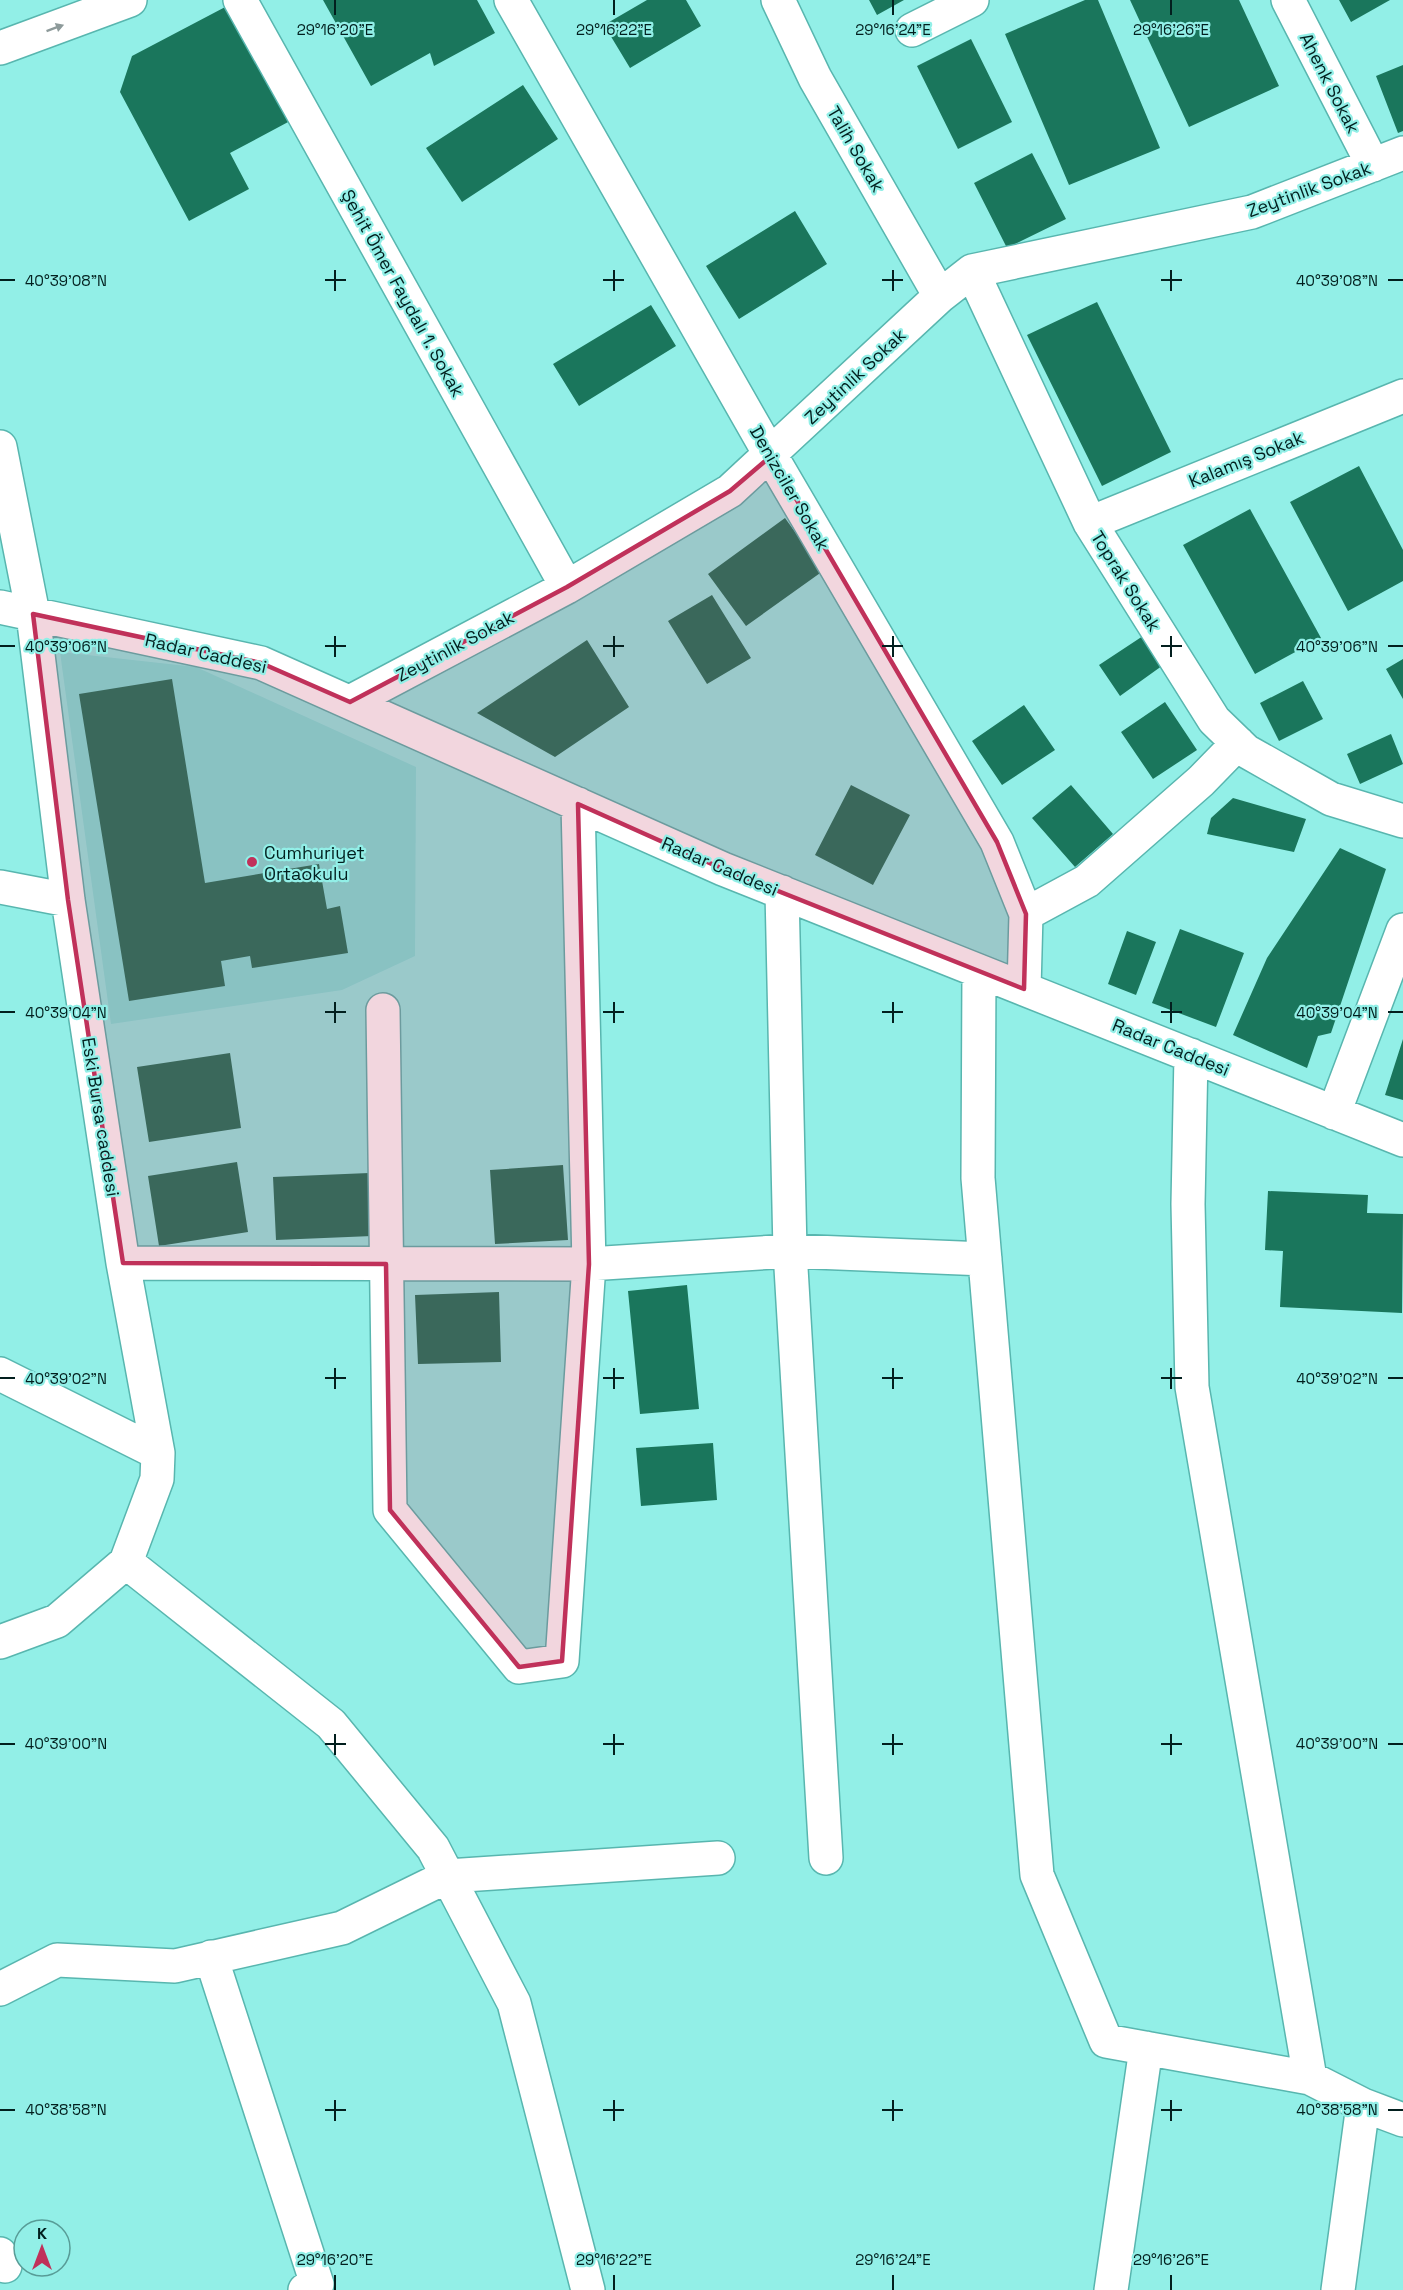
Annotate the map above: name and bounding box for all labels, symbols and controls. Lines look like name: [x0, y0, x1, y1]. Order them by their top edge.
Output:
text: 29°16'20"E: [297, 20, 373, 39]
text: 29°16'22"E: [576, 20, 652, 39]
text: 29°16'24"E: [855, 20, 931, 39]
text: 29°16'26"E: [1133, 20, 1209, 39]
one-way arrow: [46, 22, 64, 32]
street label: Ahenk Sokak: [1295, 29, 1365, 138]
street label: Talih Sokak: [822, 102, 890, 196]
street label: Zeytinlik Sokak: [1244, 156, 1374, 222]
street label: Şehit Ömer Faydalı 1. Sokak: [336, 185, 470, 401]
text: 40°39'08"N: [25, 271, 107, 290]
text: 40°39'08"N: [1296, 271, 1378, 290]
street label: Zeytinlik Sokak: [800, 323, 911, 429]
street label: Denizciler Sokak: [745, 421, 835, 555]
street label: Kalamış Sokak: [1185, 425, 1307, 492]
street label: Toprak Sokak: [1086, 526, 1166, 636]
street label: Zeytinlik Sokak: [392, 605, 518, 687]
street label: Radar Caddesi: [143, 628, 269, 678]
text: 40°39'06"N: [25, 637, 107, 656]
text: 40°39'06"N: [1296, 637, 1378, 656]
street label: Radar Caddesi: [658, 831, 782, 901]
place label: Cumhuriyet Ortaokulu: [264, 841, 365, 885]
marker: Cumhuriyet Ortaokulu: [245, 855, 259, 869]
text: 40°39'04"N: [25, 1003, 107, 1022]
text: 40°39'04"N: [1296, 1003, 1378, 1022]
street label: Radar Caddesi: [1109, 1013, 1233, 1081]
street label: Eski Bursa caddesi: [77, 1036, 125, 1198]
text: 40°39'02"N: [25, 1369, 107, 1388]
text: 40°39'02"N: [1296, 1369, 1378, 1388]
text: 40°39'00"N: [25, 1734, 107, 1753]
text: 40°39'00"N: [1296, 1734, 1378, 1753]
text: 40°38'58"N: [25, 2100, 107, 2119]
text: 40°38'58"N: [1296, 2100, 1378, 2119]
north arrow: [12, 2218, 72, 2278]
text: K: [37, 2223, 47, 2244]
text: 29°16'20"E: [297, 2250, 373, 2269]
text: 29°16'22"E: [576, 2250, 652, 2269]
text: 29°16'24"E: [855, 2250, 931, 2269]
text: 29°16'26"E: [1133, 2250, 1209, 2269]

